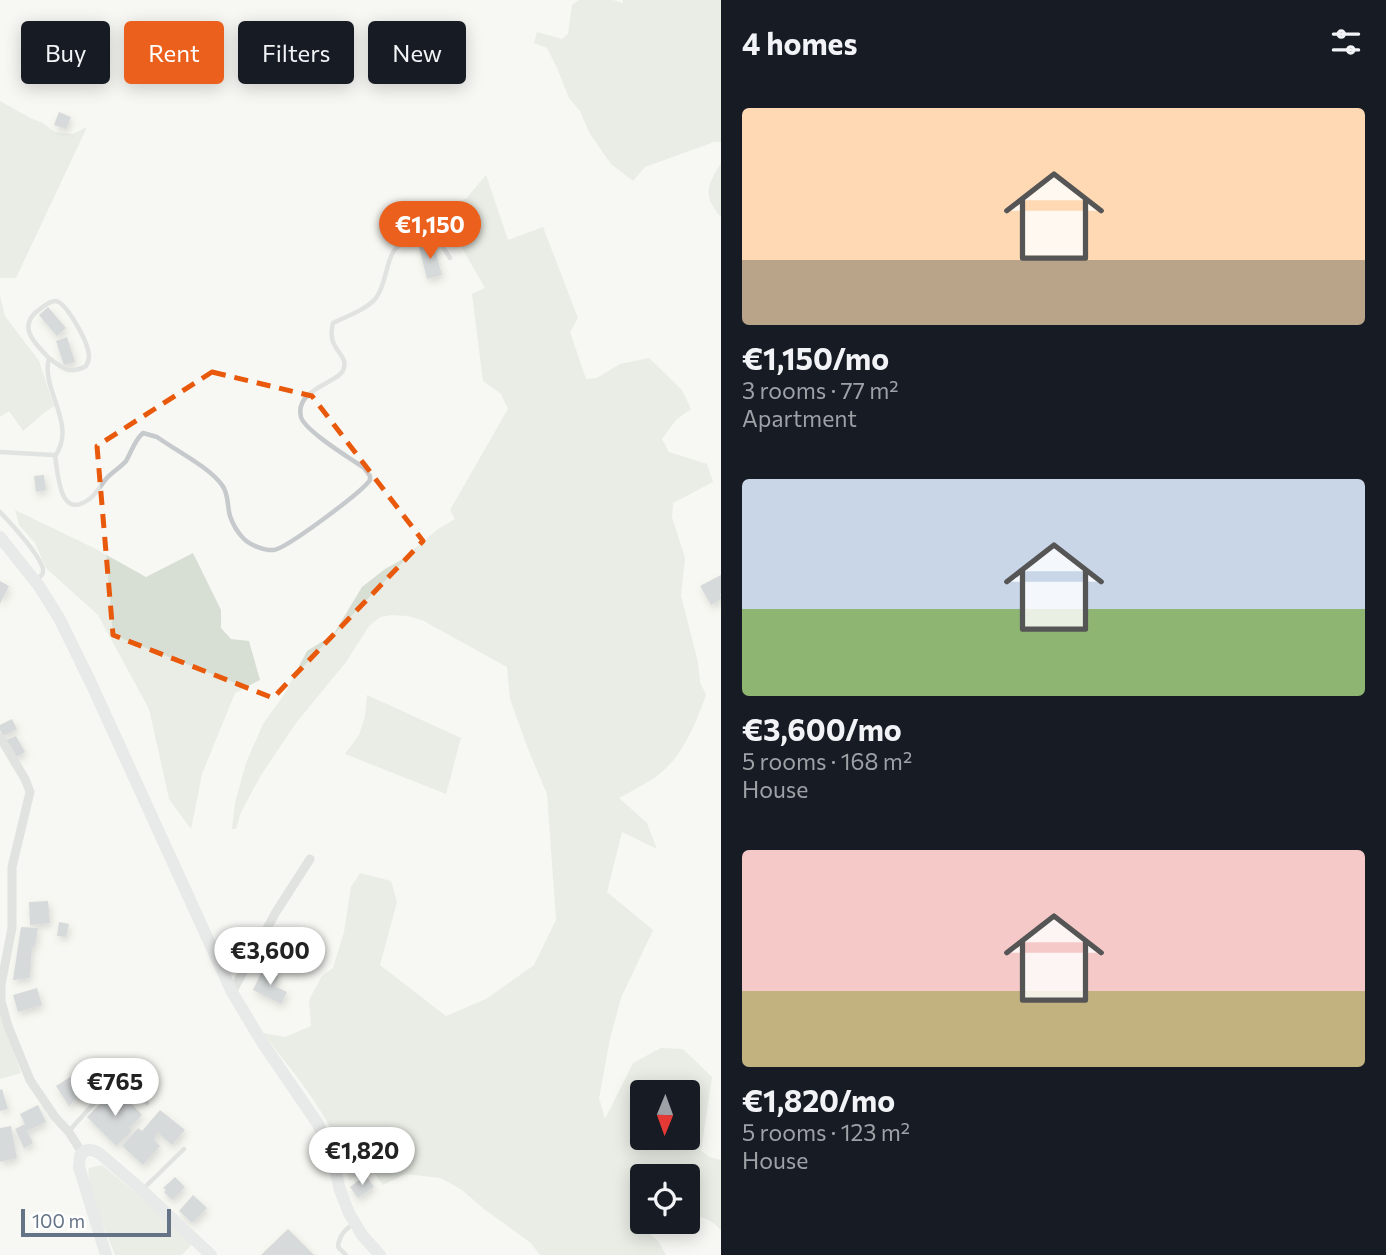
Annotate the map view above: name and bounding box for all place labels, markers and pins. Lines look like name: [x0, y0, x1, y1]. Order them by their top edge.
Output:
pin: €1,150: [373, 202, 487, 261]
pin: €3,600: [213, 928, 327, 987]
pin: €765: [74, 1058, 156, 1118]
pin: €1,820: [305, 1128, 419, 1187]

